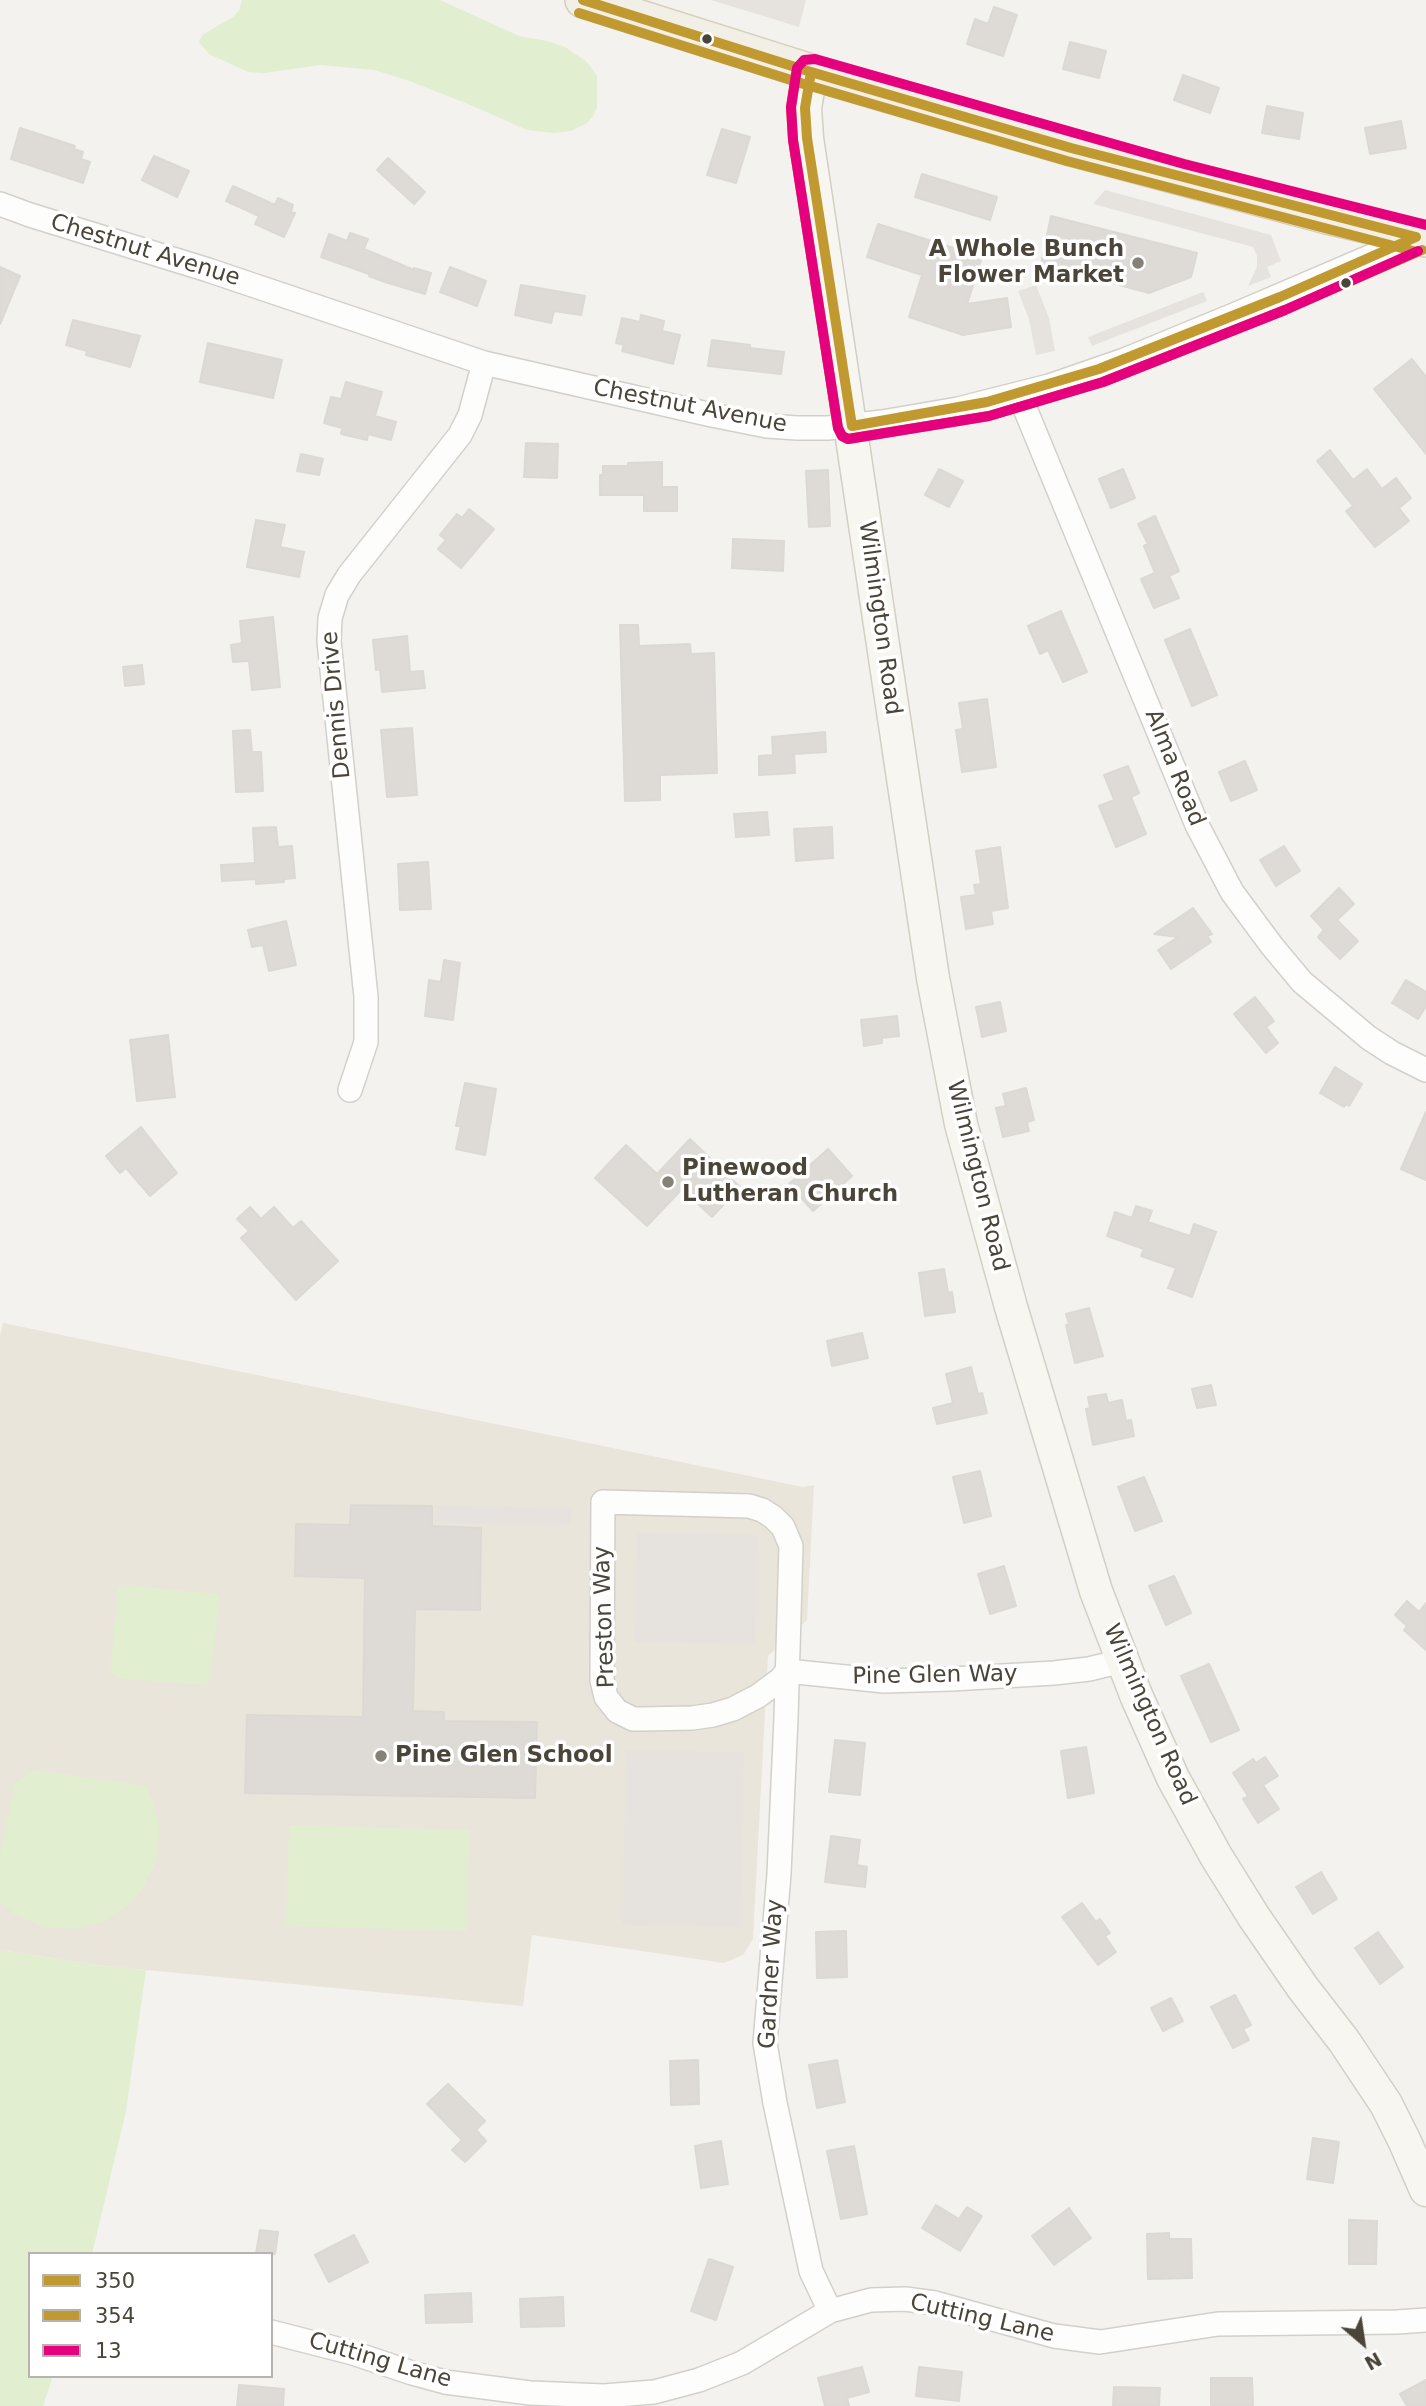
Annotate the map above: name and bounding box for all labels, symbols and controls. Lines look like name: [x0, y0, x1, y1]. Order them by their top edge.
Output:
unlabelled marker: [700, 32, 714, 46]
street label: Chestnut Avenue: [47, 209, 243, 293]
place label: A Whole Bunch Flower Market: [929, 236, 1124, 290]
marker: A Whole Bunch Flower Market: [1130, 255, 1146, 271]
unlabelled marker: [1339, 276, 1353, 290]
street label: Chestnut Avenue: [591, 375, 789, 439]
street label: Wilmington Road: [852, 519, 906, 717]
street label: Dennis Drive: [317, 630, 357, 780]
street label: Alma Road: [1138, 706, 1210, 830]
street label: Wilmington Road: [940, 1078, 1014, 1274]
place label: Pinewood Lutheran Church: [682, 1155, 898, 1209]
marker: Pinewood Lutheran Church: [660, 1174, 676, 1190]
street label: Preston Way: [589, 1545, 621, 1689]
street label: Wilmington Road: [1097, 1620, 1201, 1810]
street label: Pine Glen Way: [852, 1661, 1018, 1691]
place label: Pine Glen School: [395, 1742, 613, 1770]
marker: Pine Glen School: [373, 1748, 389, 1764]
street label: Gardner Way: [754, 1898, 790, 2050]
legend: [28, 2252, 273, 2378]
text: 350: [95, 2269, 135, 2293]
street label: Cutting Lane: [907, 2289, 1057, 2349]
text: 354: [95, 2304, 135, 2328]
north arrow: [1328, 2308, 1398, 2378]
street label: Cutting Lane: [305, 2327, 455, 2395]
text: 13: [95, 2339, 122, 2363]
text: N: [1361, 2348, 1385, 2375]

